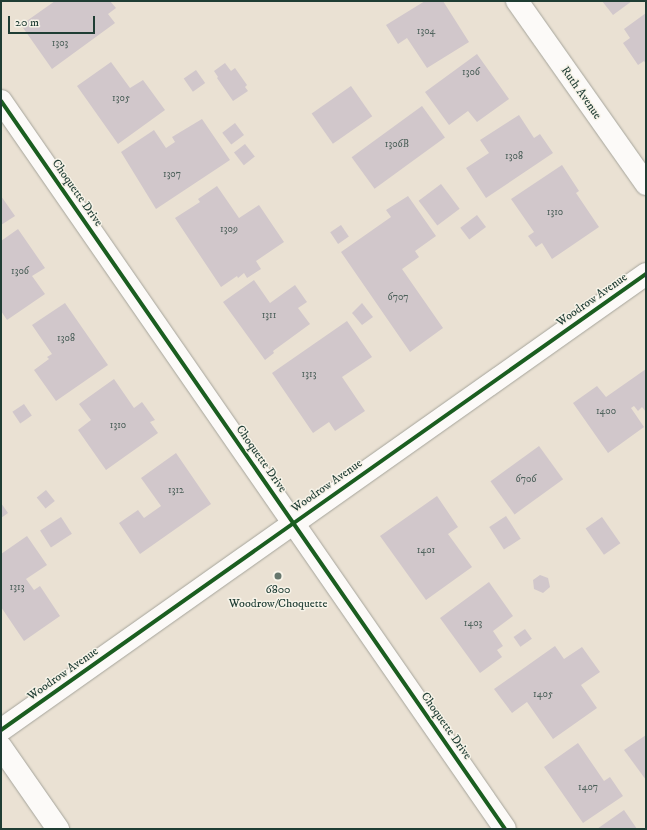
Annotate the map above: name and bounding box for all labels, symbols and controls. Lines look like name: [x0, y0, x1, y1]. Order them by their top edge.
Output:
scale bar: [10, 8, 97, 34]
text: 20 m: [15, 15, 39, 30]
house number: 1304: [417, 26, 435, 38]
house number: 1303: [52, 38, 68, 50]
street label: Ruth Avenue: [558, 64, 604, 122]
house number: 1306: [462, 67, 480, 79]
house number: 1305: [112, 93, 130, 105]
house number: 1306B: [385, 139, 409, 151]
house number: 1308: [505, 151, 523, 163]
street label: Choquette Drive: [49, 157, 105, 229]
house number: 1307: [163, 169, 181, 181]
house number: 1310: [547, 207, 563, 219]
house number: 1309: [220, 224, 238, 236]
house number: 1306: [11, 266, 29, 278]
street label: Woodrow Avenue: [554, 270, 630, 330]
house number: 6707: [387, 292, 409, 304]
house number: 1311: [262, 310, 276, 322]
house number: 1308: [57, 333, 75, 345]
house number: 1313: [302, 369, 316, 381]
house number: 1400: [596, 406, 616, 418]
house number: 1310: [110, 420, 126, 432]
street label: Choquette Drive: [233, 423, 289, 495]
street label: Woodrow Avenue: [289, 456, 365, 516]
house number: 6706: [515, 474, 537, 486]
house number: 1312: [168, 485, 184, 497]
house number: 1401: [417, 545, 435, 557]
marker: 6800 Woodrow/Choquette: [273, 571, 283, 581]
house number: 1313: [10, 582, 24, 594]
place label: 6800 Woodrow/Choquette: [229, 583, 327, 611]
house number: 1403: [464, 618, 482, 630]
street label: Woodrow Avenue: [25, 644, 101, 704]
house number: 1405: [533, 689, 553, 701]
street label: Choquette Drive: [418, 690, 474, 762]
house number: 1407: [578, 782, 598, 794]

